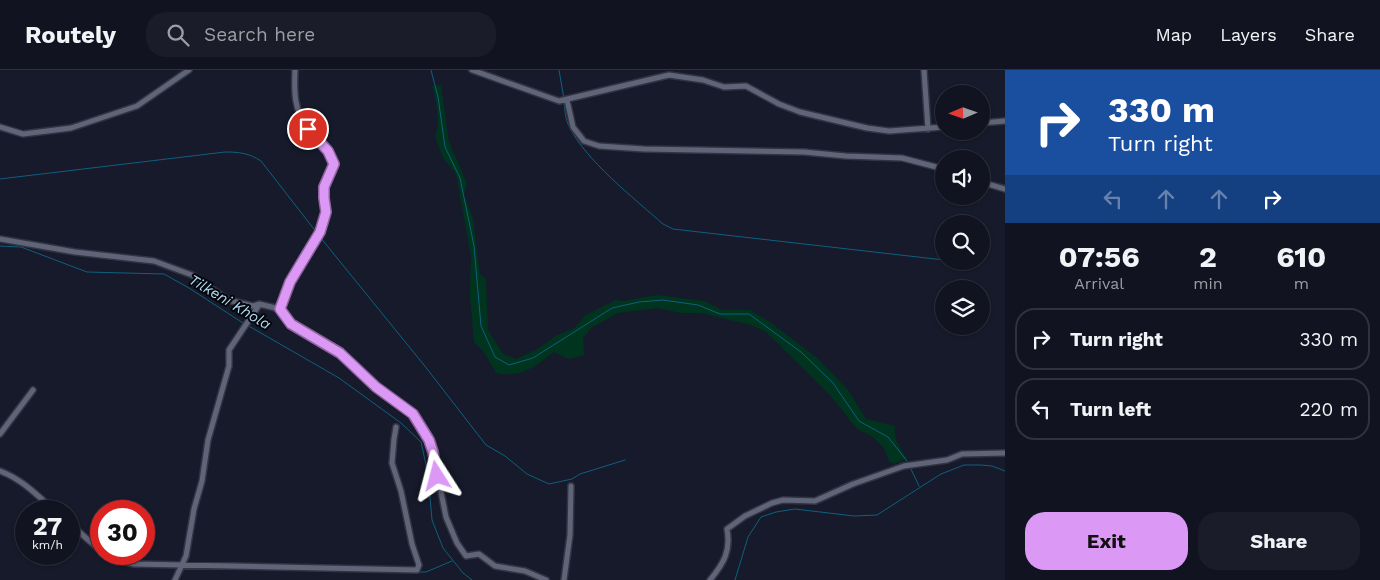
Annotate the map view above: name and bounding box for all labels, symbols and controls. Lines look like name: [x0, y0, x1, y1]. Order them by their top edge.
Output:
search box: [146, 12, 496, 57]
text: Routely: [25, 21, 116, 49]
icon: search: [164, 21, 192, 49]
text: Search here: [204, 23, 315, 46]
text: Map: [1155, 24, 1192, 45]
text: Layers: [1220, 24, 1277, 45]
text: Share: [1305, 24, 1355, 45]
north arrow: [935, 85, 990, 140]
map controls: [935, 85, 990, 335]
text: 330 m: [1108, 89, 1215, 131]
icon: right: [1025, 90, 1090, 155]
pin: [287, 108, 329, 150]
icon: arrive: [294, 115, 322, 143]
text: Turn right: [1108, 131, 1213, 156]
button: sound: [935, 150, 990, 205]
icon: left: [1099, 185, 1127, 213]
icon: ahead: [1152, 185, 1180, 213]
icon: ahead: [1205, 185, 1233, 213]
icon: right: [1258, 185, 1286, 213]
button: search: [935, 215, 990, 270]
text: 07:56: [1059, 239, 1140, 274]
text: 2: [1199, 239, 1217, 274]
text: 610: [1276, 239, 1326, 274]
water label: Tilkeni Khola: [186, 270, 274, 334]
text: Arrival: [1074, 274, 1124, 293]
text: min: [1193, 274, 1223, 293]
text: m: [1294, 274, 1309, 293]
button: layers: [935, 280, 990, 335]
icon: right: [1027, 325, 1055, 353]
text: Turn right: [1070, 328, 1163, 351]
text: 330 m: [1299, 328, 1358, 351]
icon: left: [1027, 395, 1055, 423]
text: Turn left: [1070, 398, 1151, 421]
text: 220 m: [1299, 398, 1358, 421]
position arrow: [410, 449, 462, 501]
speed limit sign: 30: [90, 500, 155, 565]
text: 27: [33, 512, 62, 541]
button: Exit: [1025, 512, 1188, 570]
button: Share: [1198, 512, 1360, 570]
text: km/h: [32, 538, 63, 552]

